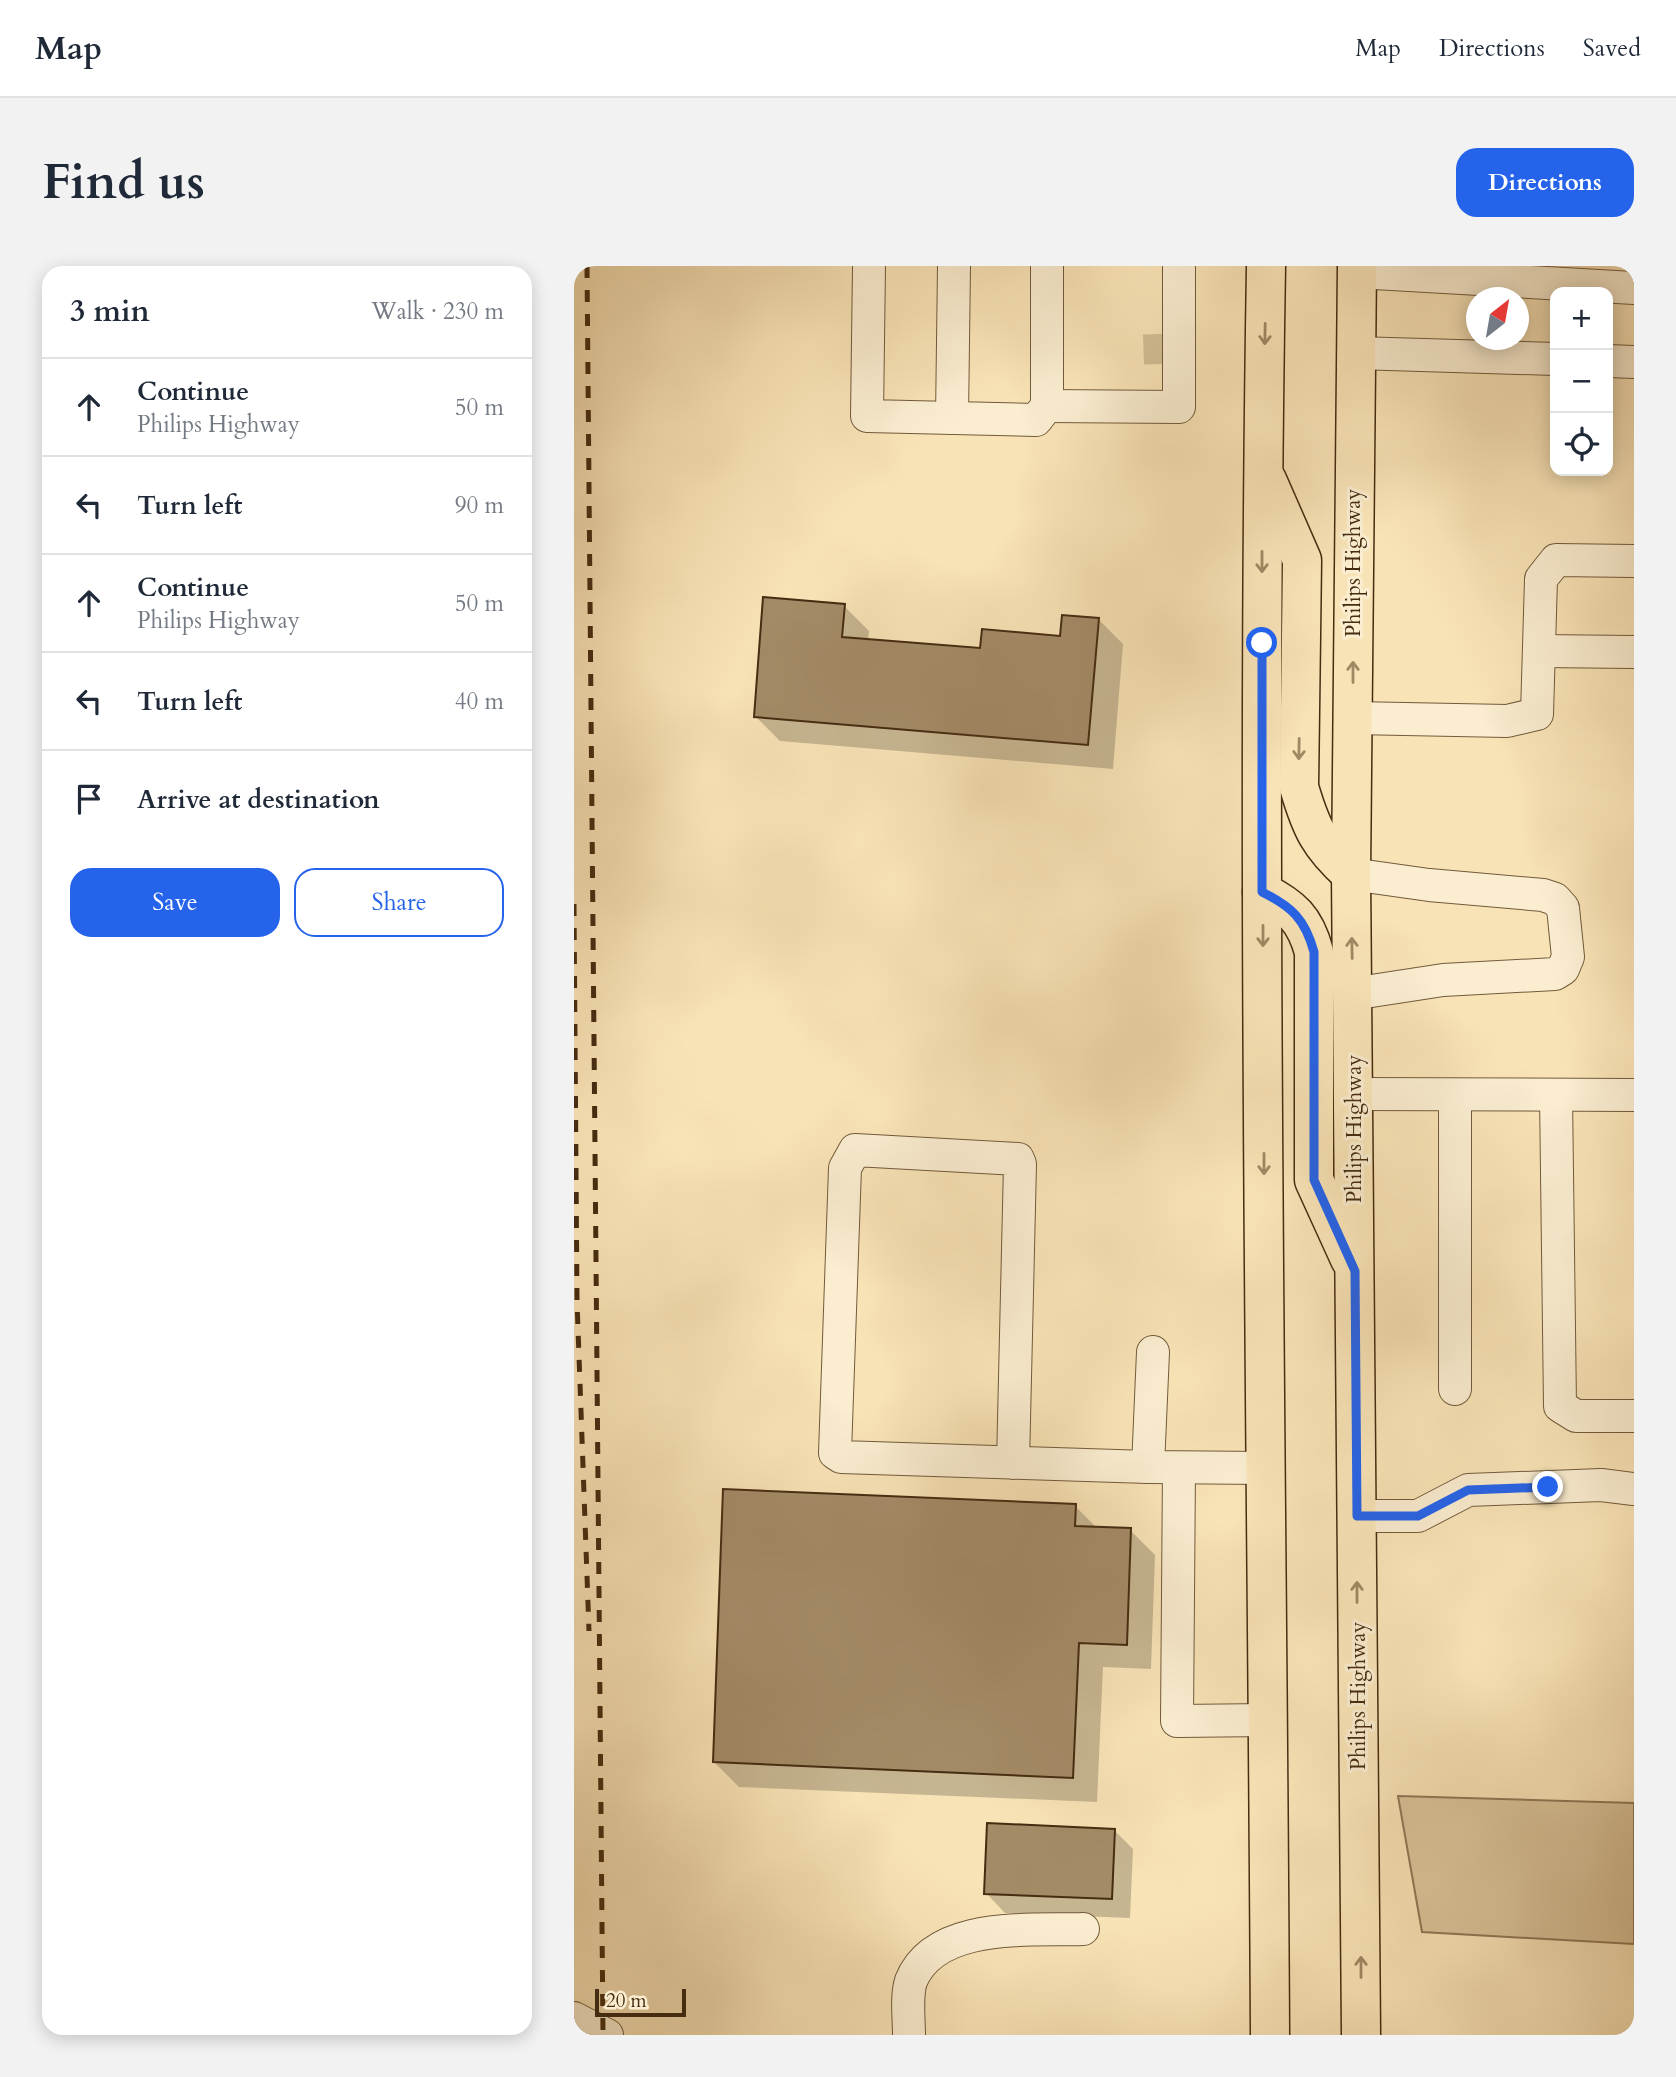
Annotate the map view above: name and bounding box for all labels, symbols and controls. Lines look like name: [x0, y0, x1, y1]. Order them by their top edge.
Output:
text: Map: [35, 26, 102, 71]
text: Map: [1355, 32, 1401, 65]
text: Directions: [1439, 32, 1545, 65]
text: Saved: [1583, 32, 1641, 65]
button: Directions: [1456, 148, 1634, 217]
text: Find us: [42, 149, 205, 216]
north arrow: [1466, 287, 1529, 350]
map controls: [1550, 287, 1613, 476]
button: +: [1550, 287, 1613, 350]
text: 3 min: [70, 291, 150, 332]
text: Walk · 230 m: [371, 296, 504, 327]
one-way arrow: [1258, 322, 1271, 345]
button: −: [1550, 350, 1613, 413]
text: Continue: [137, 374, 249, 409]
icon: ahead: [70, 388, 108, 426]
text: 50 m: [455, 392, 504, 423]
text: Philips Highway: [137, 409, 300, 440]
button: locate: [1550, 413, 1613, 476]
icon: left: [70, 486, 108, 524]
text: Turn left: [137, 488, 242, 523]
street label: Philips Highway: [1339, 489, 1368, 637]
text: 90 m: [455, 490, 504, 521]
one-way arrow: [1255, 550, 1269, 573]
text: Continue: [137, 570, 249, 605]
icon: ahead: [70, 584, 108, 622]
text: 50 m: [455, 588, 504, 619]
text: Philips Highway: [137, 605, 300, 636]
route start: [1246, 627, 1277, 658]
one-way arrow: [1346, 661, 1360, 684]
icon: left: [70, 682, 108, 720]
text: Turn left: [137, 684, 242, 719]
text: 40 m: [455, 686, 504, 717]
one-way arrow: [1292, 737, 1306, 760]
icon: arrive: [70, 780, 108, 818]
text: Arrive at destination: [137, 782, 380, 817]
button: Save: [70, 868, 280, 937]
button: Share: [294, 868, 504, 937]
one-way arrow: [1256, 924, 1269, 947]
one-way arrow: [1345, 937, 1359, 960]
street label: Philips Highway: [1340, 1055, 1369, 1203]
one-way arrow: [1257, 1152, 1271, 1175]
route end: [1532, 1471, 1563, 1502]
one-way arrow: [1351, 1581, 1364, 1604]
street label: Philips Highway: [1344, 1622, 1373, 1770]
one-way arrow: [1354, 1956, 1367, 1979]
scale bar: [595, 1986, 686, 2018]
text: 20 m: [606, 1988, 647, 2014]

